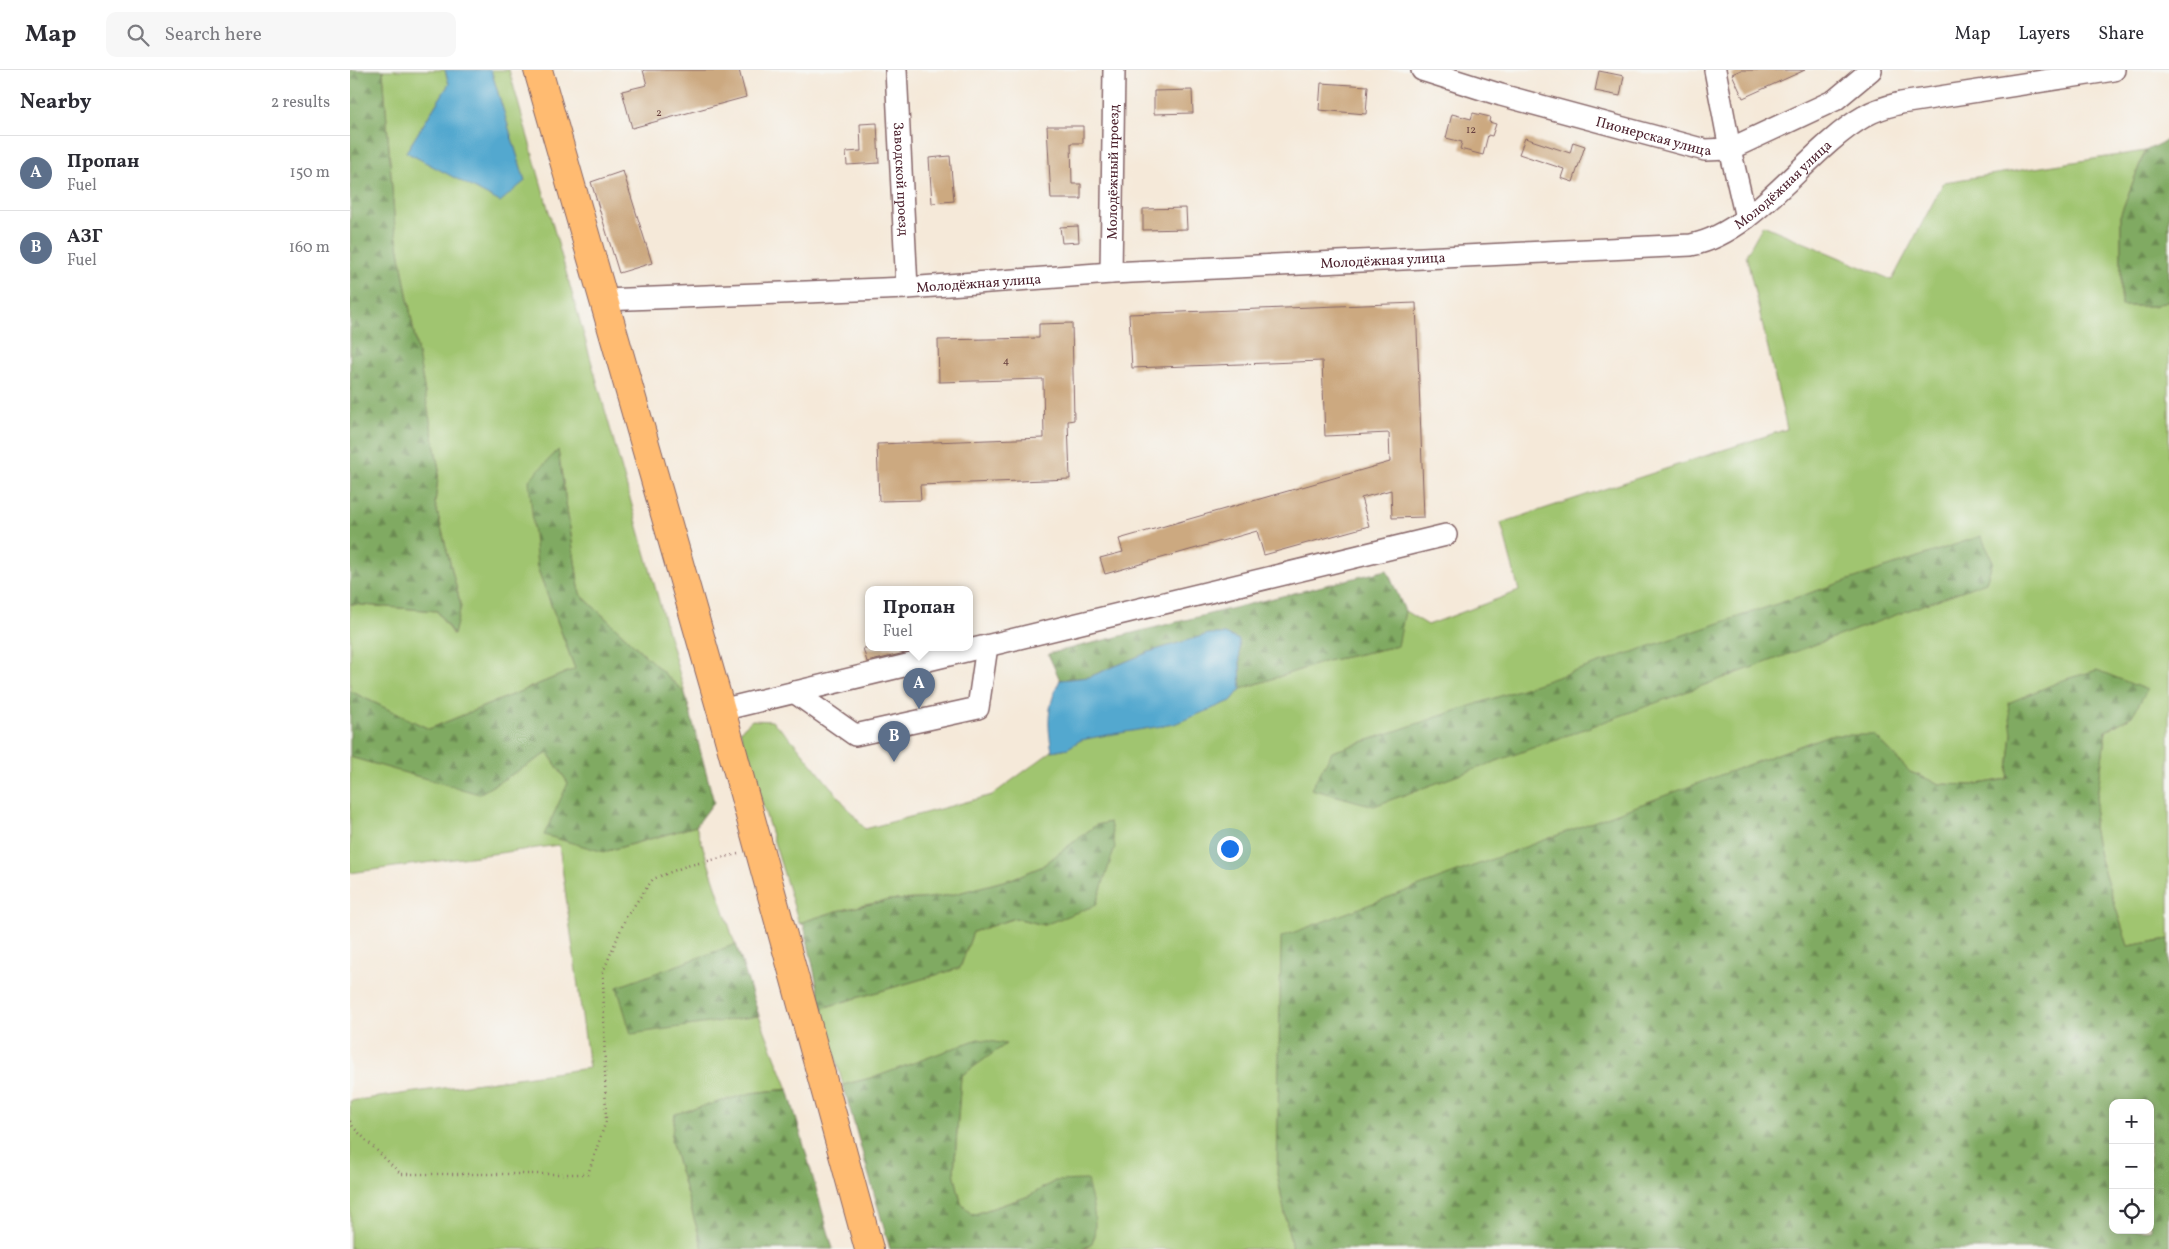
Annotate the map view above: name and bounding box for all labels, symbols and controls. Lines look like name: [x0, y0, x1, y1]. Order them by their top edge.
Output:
search box: [106, 12, 456, 57]
text: Map: [25, 18, 76, 52]
icon: search: [124, 21, 152, 49]
text: Search here: [164, 22, 262, 48]
text: Map: [1954, 22, 1990, 47]
text: Layers: [2018, 22, 2070, 47]
text: Share: [2098, 22, 2144, 47]
text: Nearby: [20, 88, 91, 117]
text: 2 results: [271, 92, 330, 114]
street label: Молодёжный проезд: [1103, 104, 1124, 240]
house number: 2: [656, 106, 662, 121]
street label: Пионерская улица: [1593, 113, 1712, 161]
street label: Заводской проезд: [888, 121, 912, 236]
house number: 12: [1466, 123, 1476, 138]
street label: Молодёжная улица: [1731, 136, 1836, 235]
text: Пропан: [67, 149, 139, 175]
text: A: [30, 162, 42, 184]
text: 150 m: [289, 162, 330, 184]
text: Fuel: [67, 175, 97, 197]
text: АЗГ: [67, 224, 103, 250]
text: B: [31, 237, 41, 259]
text: 160 m: [289, 237, 330, 259]
street label: Молодёжная улица: [1320, 249, 1446, 274]
text: Fuel: [67, 250, 97, 272]
street label: Молодёжная улица: [916, 270, 1042, 298]
house number: 4: [1003, 354, 1010, 369]
popup: [865, 586, 973, 651]
text: Пропан: [883, 595, 955, 621]
text: Fuel: [883, 621, 913, 643]
pin: A: [903, 668, 935, 709]
pin: B: [878, 721, 910, 762]
your location: [1217, 836, 1243, 862]
map controls: [2109, 1099, 2154, 1234]
button: +: [2109, 1099, 2154, 1144]
button: −: [2109, 1144, 2154, 1189]
button: locate: [2109, 1189, 2154, 1234]

